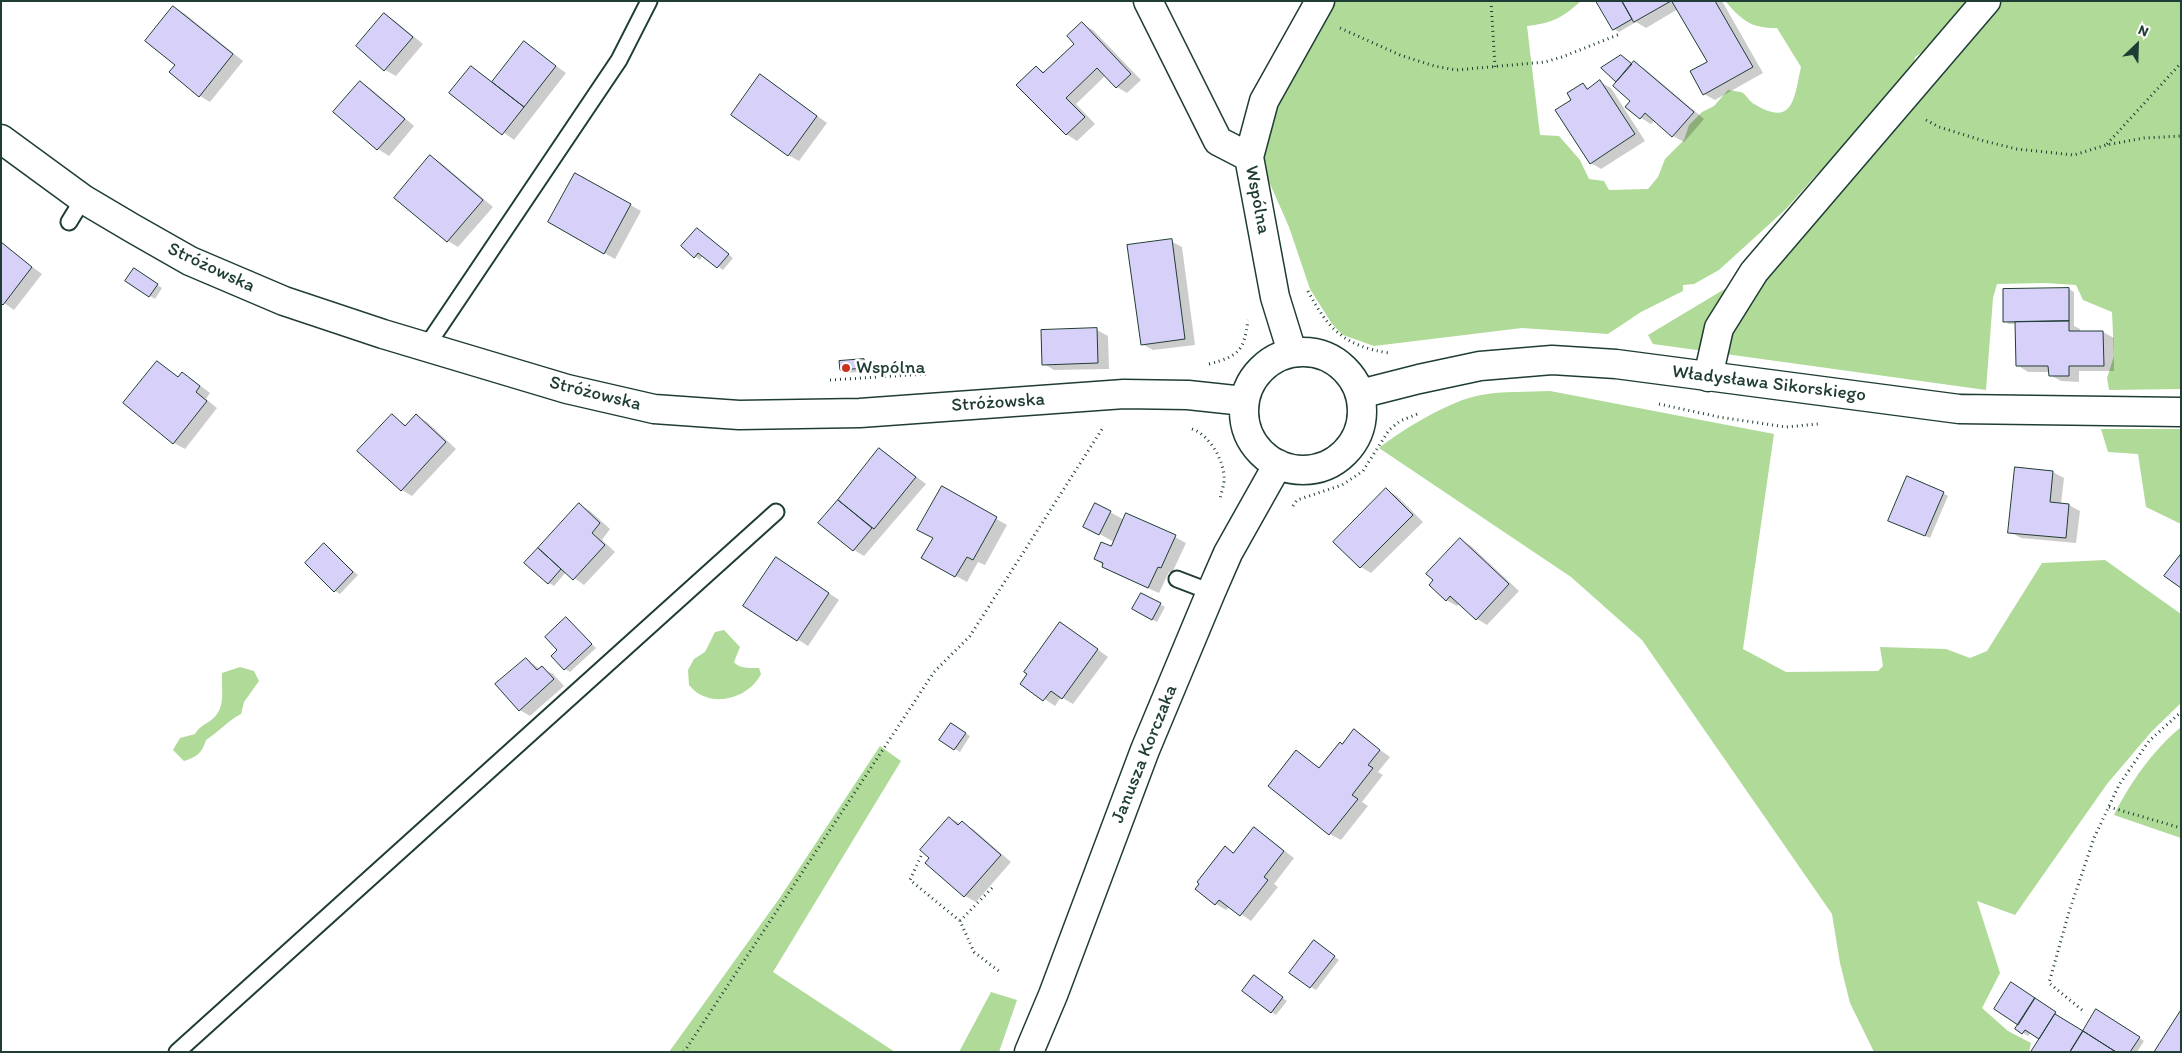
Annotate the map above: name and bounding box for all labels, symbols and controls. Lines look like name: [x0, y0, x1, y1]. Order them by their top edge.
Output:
north arrow: [2112, 20, 2162, 70]
text: N: [2136, 21, 2151, 41]
street label: Wspólna: [1239, 164, 1275, 236]
street label: Stróżowska: [164, 238, 258, 298]
place label: Wspólna: [856, 357, 925, 379]
street label: Władysława Sikorskiego: [1671, 361, 1867, 407]
marker: Wspólna: [840, 362, 852, 374]
street label: Stróżowska: [547, 372, 643, 416]
street label: Stróżowska: [951, 388, 1045, 418]
street label: Janusza Korczaka: [1107, 682, 1183, 826]

